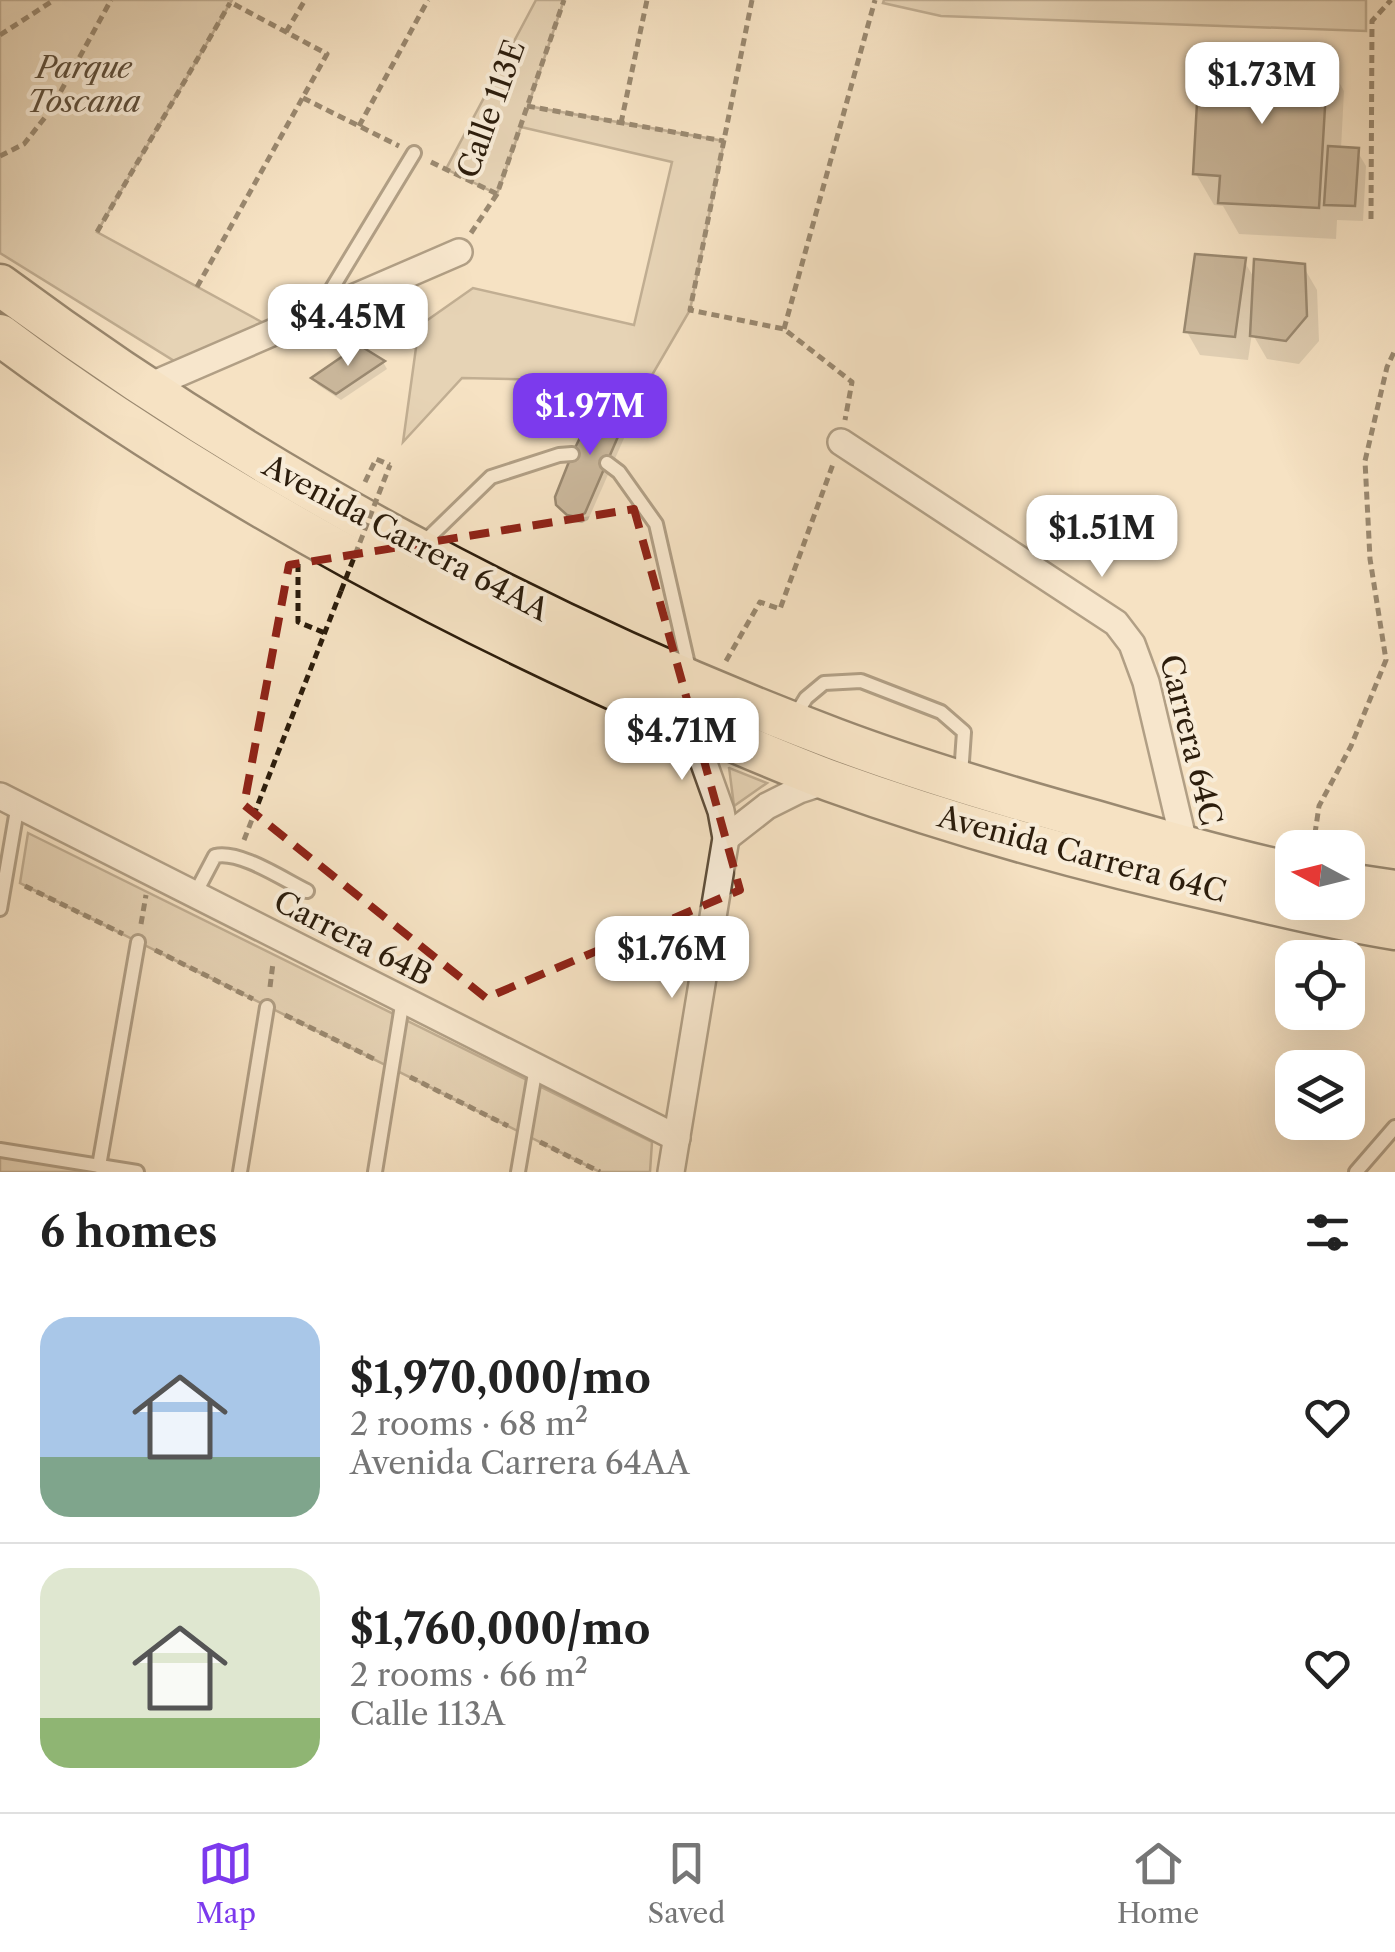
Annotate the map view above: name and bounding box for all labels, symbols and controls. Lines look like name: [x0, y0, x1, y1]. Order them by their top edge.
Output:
street label: Calle 113E: [449, 35, 533, 183]
pin: $1.73M: [1181, 42, 1343, 127]
park label: Parque Toscana: [27, 49, 141, 120]
text: $1.73M: [1207, 55, 1317, 94]
pin: $4.45M: [267, 284, 429, 369]
text: $4.45M: [290, 297, 406, 336]
pin: $1.97M: [509, 373, 671, 458]
text: $1.97M: [535, 386, 645, 425]
street label: Avenida Carrera 64AA: [256, 446, 556, 629]
pin: $1.51M: [1021, 495, 1183, 580]
text: $1.51M: [1048, 508, 1156, 547]
street label: Carrera 64C: [1152, 651, 1230, 829]
pin: $4.71M: [601, 698, 763, 783]
text: $4.71M: [627, 711, 737, 750]
street label: Avenida Carrera 64C: [933, 797, 1230, 910]
north arrow: [1275, 830, 1365, 920]
map controls: [1275, 830, 1365, 1140]
street label: Carrera 64B: [268, 882, 438, 994]
pin: $1.76M: [591, 916, 753, 1001]
text: $1.76M: [617, 929, 727, 968]
button: locate: [1275, 940, 1365, 1030]
button: layers: [1275, 1050, 1365, 1140]
icon: filters: [1300, 1205, 1355, 1260]
text: 6 homes: [40, 1206, 218, 1258]
text: $1,970,000/mo: [350, 1352, 651, 1404]
icon: home: [120, 1357, 240, 1477]
icon: heart: [1300, 1390, 1355, 1445]
text: 2 rooms · 68 m²: [350, 1404, 588, 1443]
text: Avenida Carrera 64AA: [350, 1443, 690, 1482]
text: $1,760,000/mo: [350, 1603, 651, 1655]
icon: home: [120, 1608, 240, 1728]
icon: heart: [1300, 1641, 1355, 1696]
text: 2 rooms · 66 m²: [350, 1655, 588, 1694]
text: Calle 113A: [350, 1694, 505, 1733]
tab: Map: [196, 1836, 256, 1930]
tab: Saved: [648, 1836, 725, 1930]
tab: Home: [1117, 1836, 1199, 1930]

